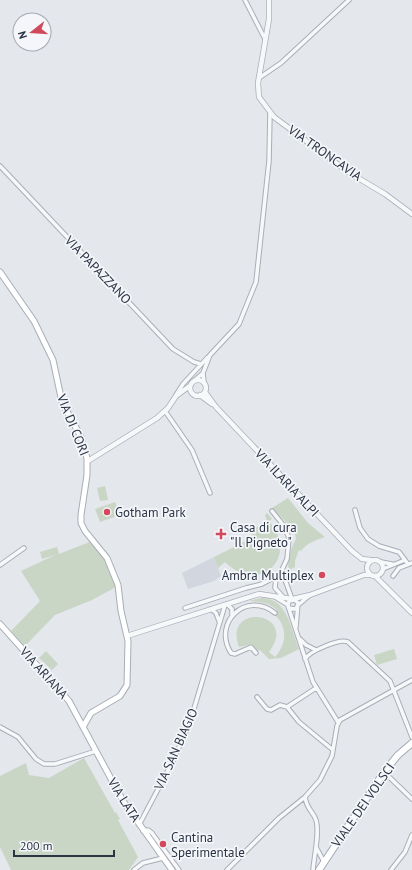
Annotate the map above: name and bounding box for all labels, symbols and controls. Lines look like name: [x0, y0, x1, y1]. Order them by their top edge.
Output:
north arrow: [12, 12, 52, 52]
text: N: [15, 29, 30, 40]
street label: VIA TRONCAVIA: [284, 121, 365, 185]
street label: VIA PAPAZZANO: [60, 232, 135, 308]
street label: VIA DI CORI: [53, 391, 93, 458]
street label: VIA ILARIA ALPI: [250, 445, 323, 521]
place label: Gotham Park: [115, 504, 187, 521]
marker: Gotham Park: [102, 507, 112, 517]
place label: Casa di cura "Il Pigneto": [230, 519, 297, 551]
marker: Casa di cura "Il Pigneto": [215, 528, 227, 540]
place label: Ambra Multiplex: [222, 567, 314, 584]
marker: Ambra Multiplex: [317, 570, 327, 580]
street label: VIA ARIANA: [15, 643, 72, 703]
street label: VIA SAN BIAGIO: [150, 705, 202, 793]
street label: VIALE DEI VOLSCI: [327, 760, 398, 851]
street label: VIA LATA: [103, 774, 144, 826]
place label: Cantina Sperimentale: [171, 829, 245, 861]
scale bar: [14, 832, 114, 858]
text: 200 m: [20, 838, 53, 853]
marker: Cantina Sperimentale: [158, 839, 168, 849]

